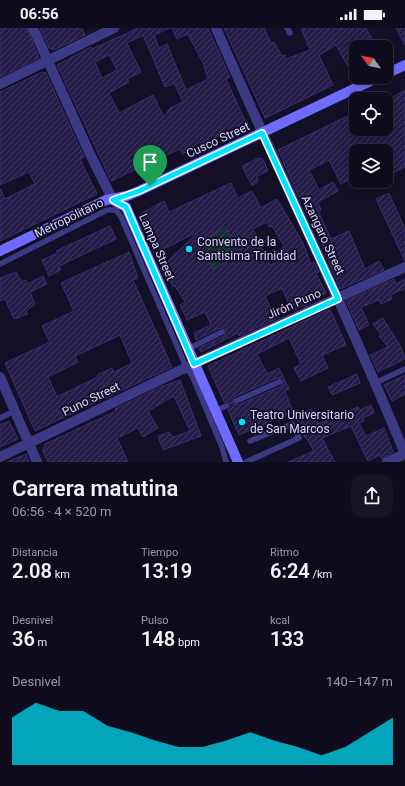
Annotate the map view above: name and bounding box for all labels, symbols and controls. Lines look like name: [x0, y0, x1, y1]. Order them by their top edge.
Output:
text: 06:56: [20, 5, 59, 23]
north arrow: [349, 40, 393, 84]
map controls: [349, 40, 393, 188]
button: locate: [349, 92, 393, 136]
street label: Cusco Street: [184, 119, 252, 161]
button: layers: [349, 144, 393, 188]
pin: [133, 145, 167, 186]
icon: arrive: [139, 151, 161, 173]
street label: Azangaro Street: [299, 193, 347, 277]
street label: Metropolitano: [32, 195, 106, 241]
street label: Lampa Street: [136, 212, 178, 283]
place label: Convento de la Santisima Trinidad: [197, 235, 296, 263]
marker: Convento de la Santisima Trinidad: [184, 244, 194, 254]
street label: Jirón Puno: [265, 286, 323, 322]
street label: Puno Street: [60, 379, 122, 419]
place label: Teatro Universitario de San Marcos: [250, 408, 354, 436]
marker: Teatro Universitario de San Marcos: [237, 417, 247, 427]
button: share: [351, 475, 393, 517]
text: Carrera matutina: [12, 476, 178, 501]
text: 06:56 · 4 × 520 m: [12, 504, 111, 519]
text: Distancia: [12, 546, 58, 559]
text: Tiempo: [141, 546, 178, 559]
text: Ritmo: [270, 546, 299, 559]
text: 2.08: [12, 559, 52, 583]
text: 13:19: [141, 559, 192, 583]
text: 6:24: [270, 559, 310, 583]
text: km: [52, 568, 70, 581]
text: /km: [310, 568, 332, 581]
text: Desnivel: [12, 614, 53, 627]
text: Pulso: [141, 614, 169, 627]
text: kcal: [270, 614, 290, 627]
text: 36: [12, 627, 35, 651]
text: 148: [141, 627, 175, 651]
text: 133: [270, 627, 304, 651]
text: m: [35, 636, 47, 649]
text: bpm: [175, 636, 200, 649]
text: Desnivel: [12, 674, 61, 689]
text: 140–147 m: [326, 674, 393, 689]

